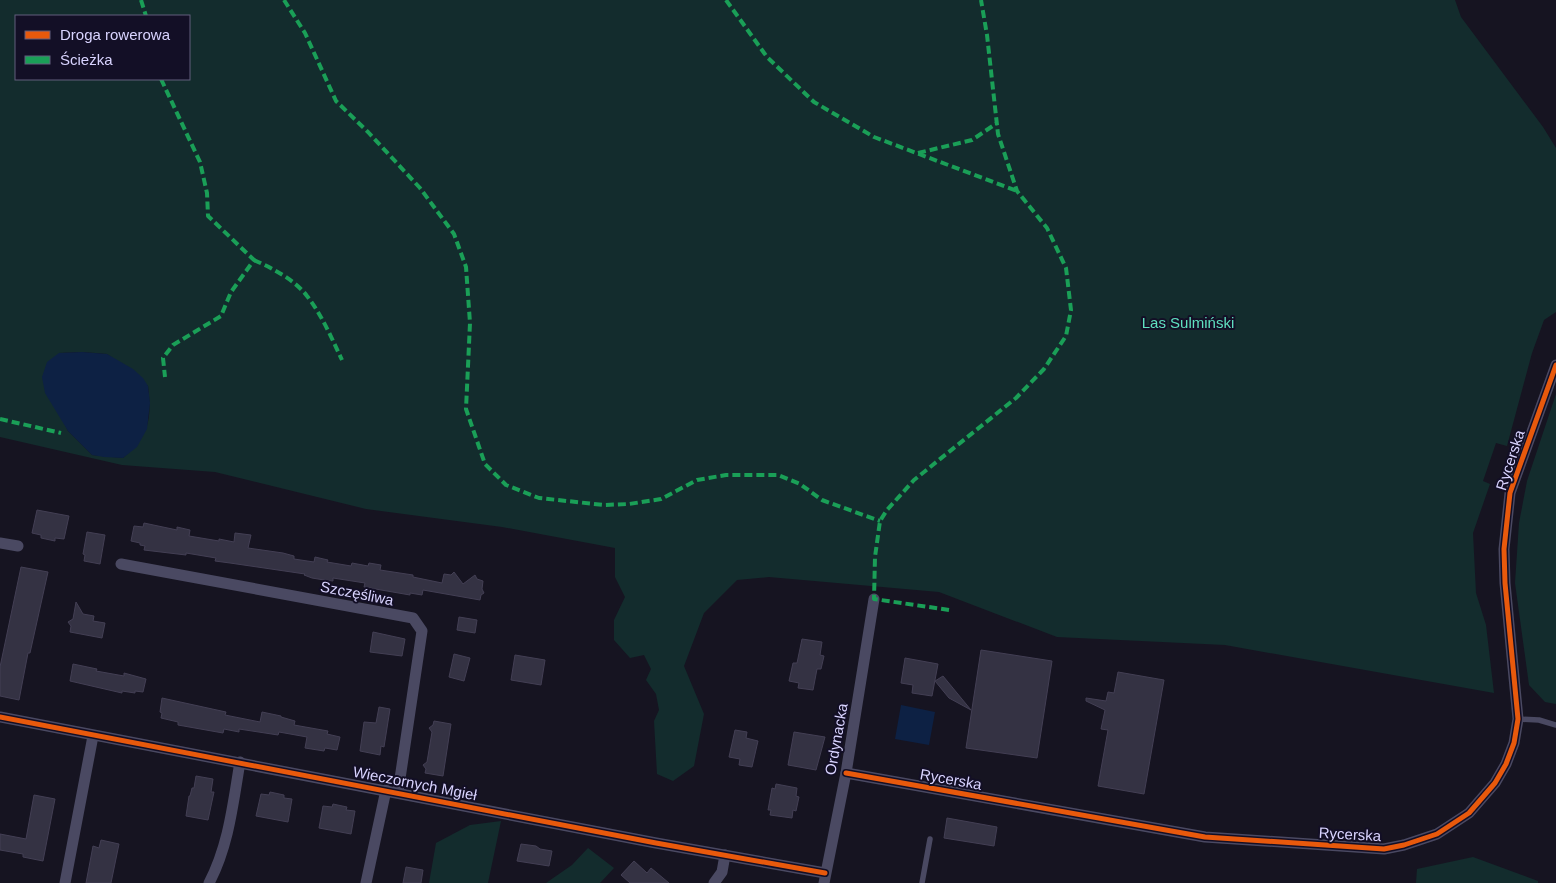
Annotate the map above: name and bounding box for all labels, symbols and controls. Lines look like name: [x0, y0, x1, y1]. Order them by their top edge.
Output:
legend: [15, 15, 190, 80]
text: Droga rowerowa: [60, 26, 171, 43]
text: Ścieżka: [60, 51, 113, 68]
park label: Las Sulmiński: [1142, 314, 1234, 331]
street label: Rycerska: [1492, 427, 1528, 492]
street label: Szczęśliwa: [319, 578, 396, 609]
street label: Ordynacka: [821, 701, 851, 776]
street label: Wieczornych Mgieł: [352, 763, 479, 803]
street label: Rycerska: [919, 765, 984, 793]
street label: Rycerska: [1318, 824, 1382, 844]

